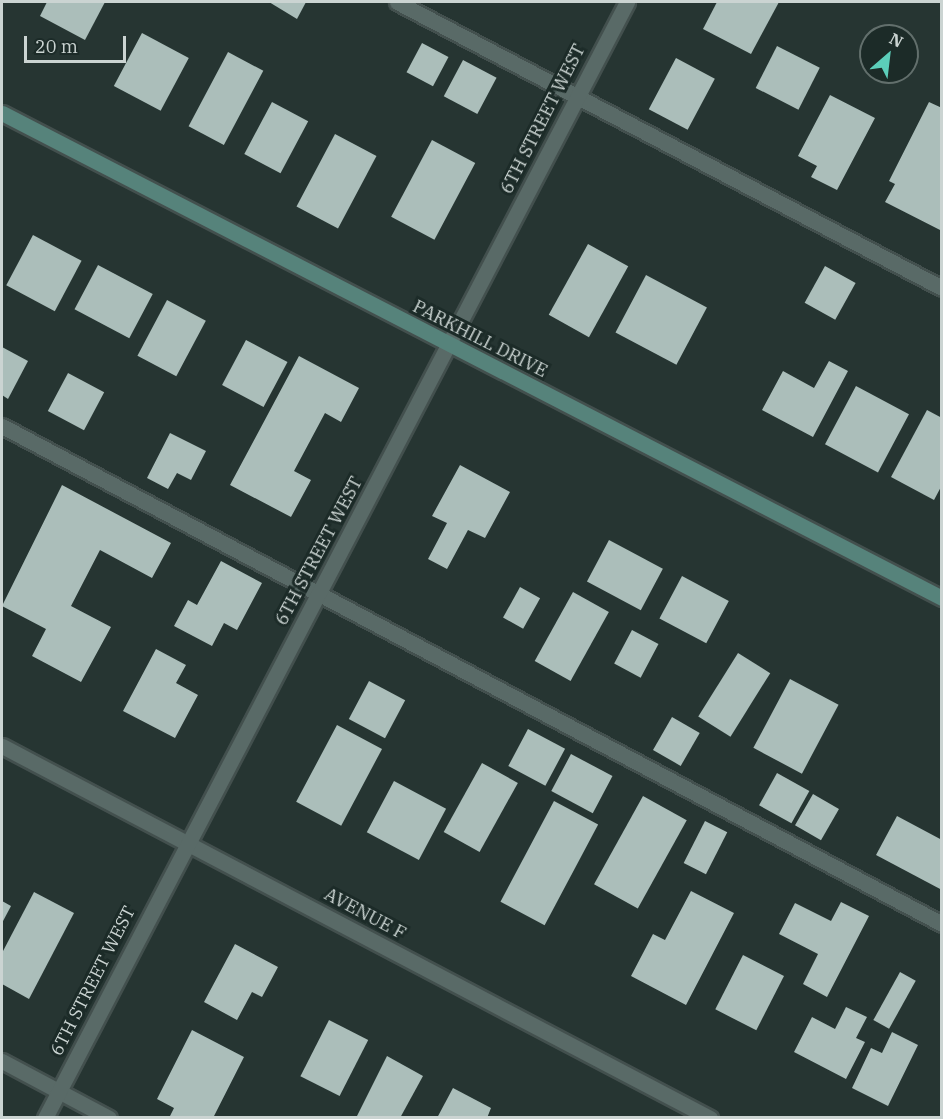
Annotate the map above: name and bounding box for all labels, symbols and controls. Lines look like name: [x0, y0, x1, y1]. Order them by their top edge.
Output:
scale bar: [27, 24, 129, 62]
north arrow: [859, 24, 919, 84]
text: N: [886, 28, 907, 52]
text: 20 m: [35, 35, 78, 58]
street label: 6TH STREET WEST: [496, 41, 590, 197]
street label: PARKHILL DRIVE: [409, 296, 551, 382]
street label: 6TH STREET WEST: [271, 473, 367, 629]
street label: AVENUE F: [321, 884, 409, 944]
street label: 6TH STREET WEST: [46, 903, 140, 1059]

